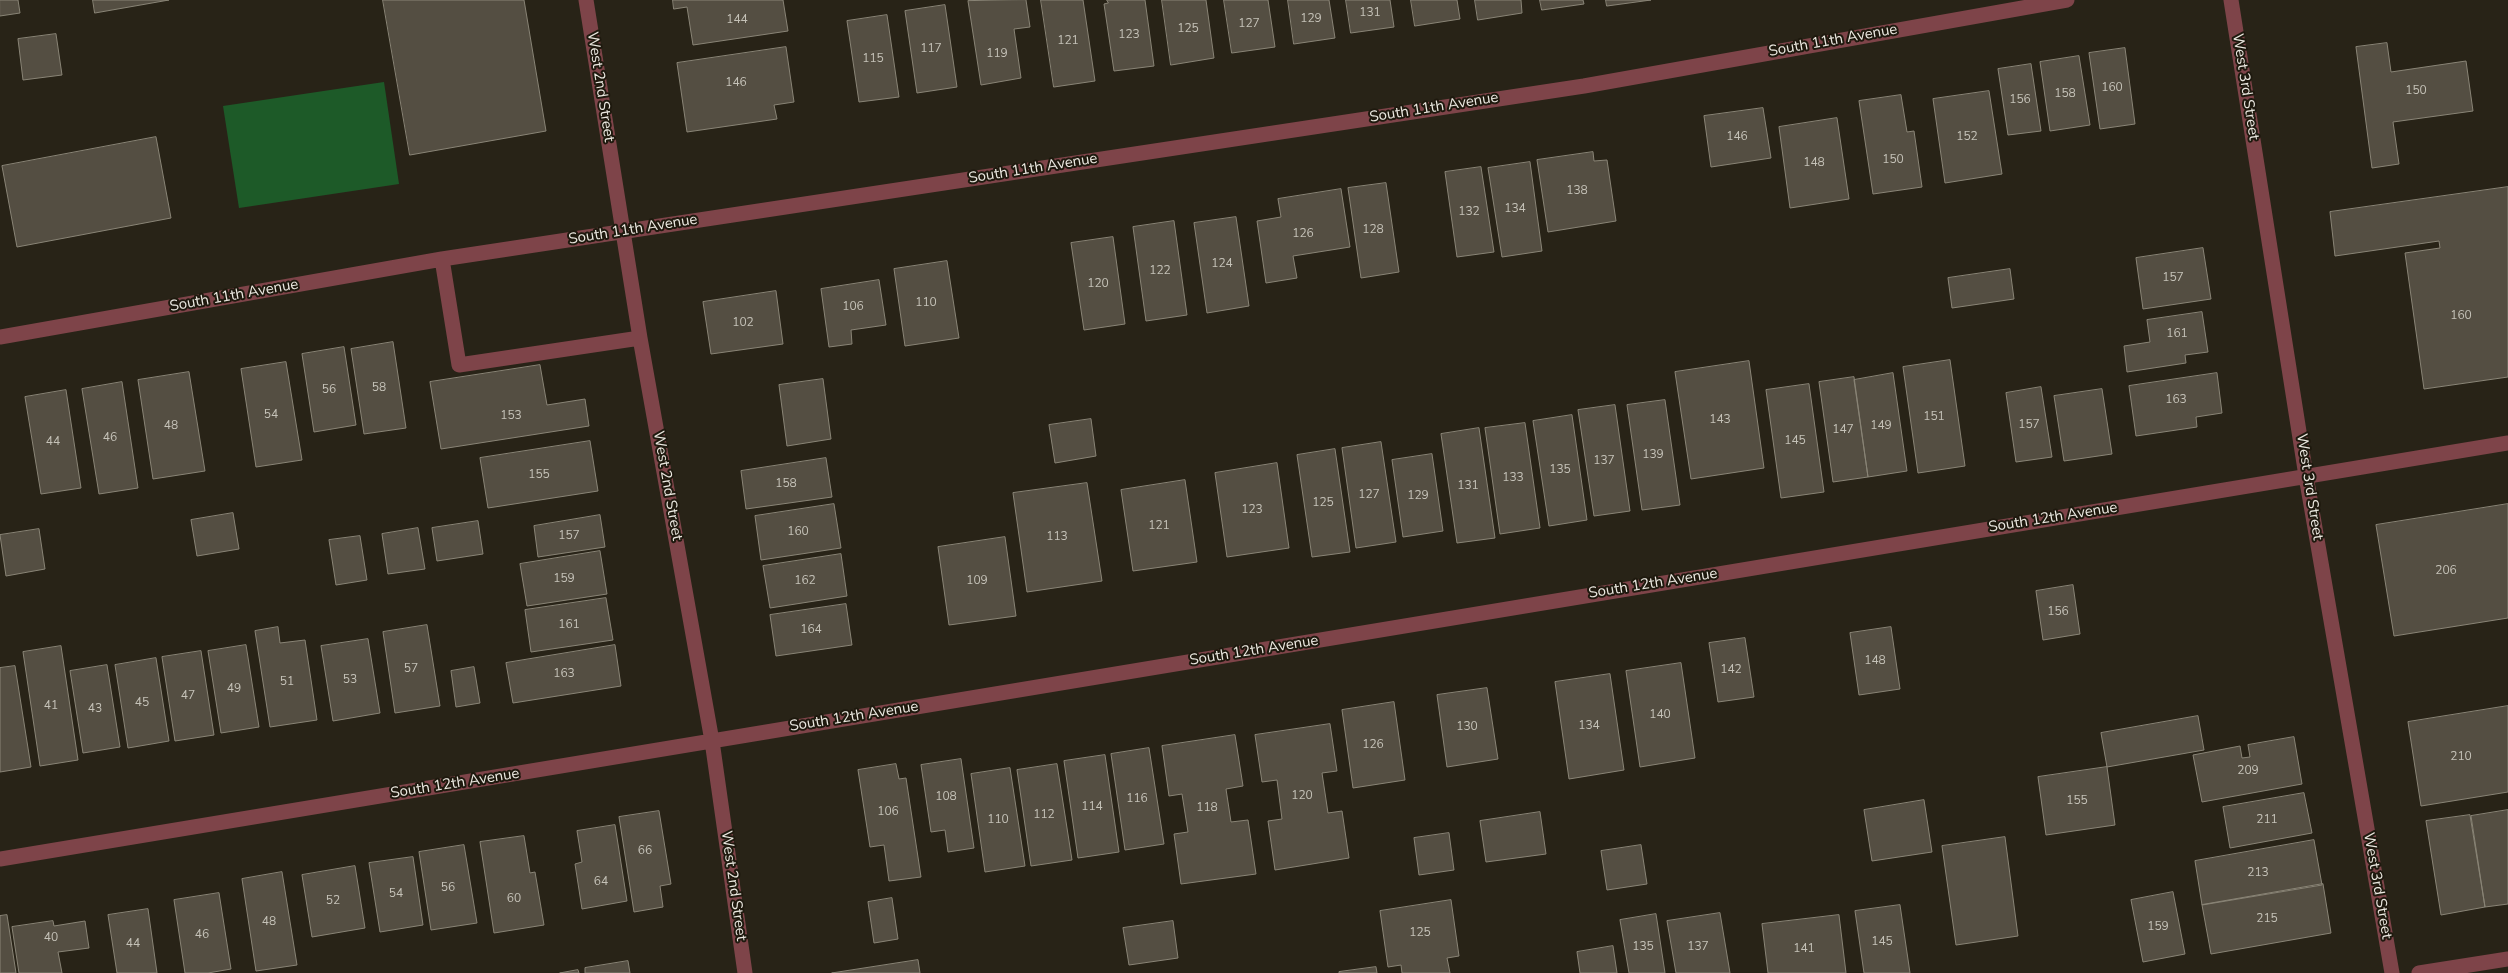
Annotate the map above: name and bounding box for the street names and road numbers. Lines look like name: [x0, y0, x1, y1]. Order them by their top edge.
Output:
street label: South 11th Avenue: [1767, 21, 1899, 61]
street label: West 2nd Street: [582, 31, 618, 143]
street label: West 3rd Street: [2228, 32, 2262, 142]
street label: South 11th Avenue: [1368, 89, 1500, 127]
street label: South 11th Avenue: [967, 150, 1099, 188]
street label: South 11th Avenue: [567, 211, 699, 249]
street label: South 11th Avenue: [168, 276, 300, 316]
street label: West 2nd Street: [649, 430, 685, 542]
street label: West 3rd Street: [2292, 432, 2326, 542]
street label: South 12th Avenue: [1987, 499, 2119, 537]
street label: South 12th Avenue: [1587, 565, 1719, 603]
street label: South 12th Avenue: [1188, 632, 1320, 670]
street label: South 12th Avenue: [788, 698, 920, 736]
street label: South 12th Avenue: [389, 765, 521, 803]
street label: West 2nd Street: [716, 830, 750, 942]
street label: West 3rd Street: [2359, 831, 2395, 941]

